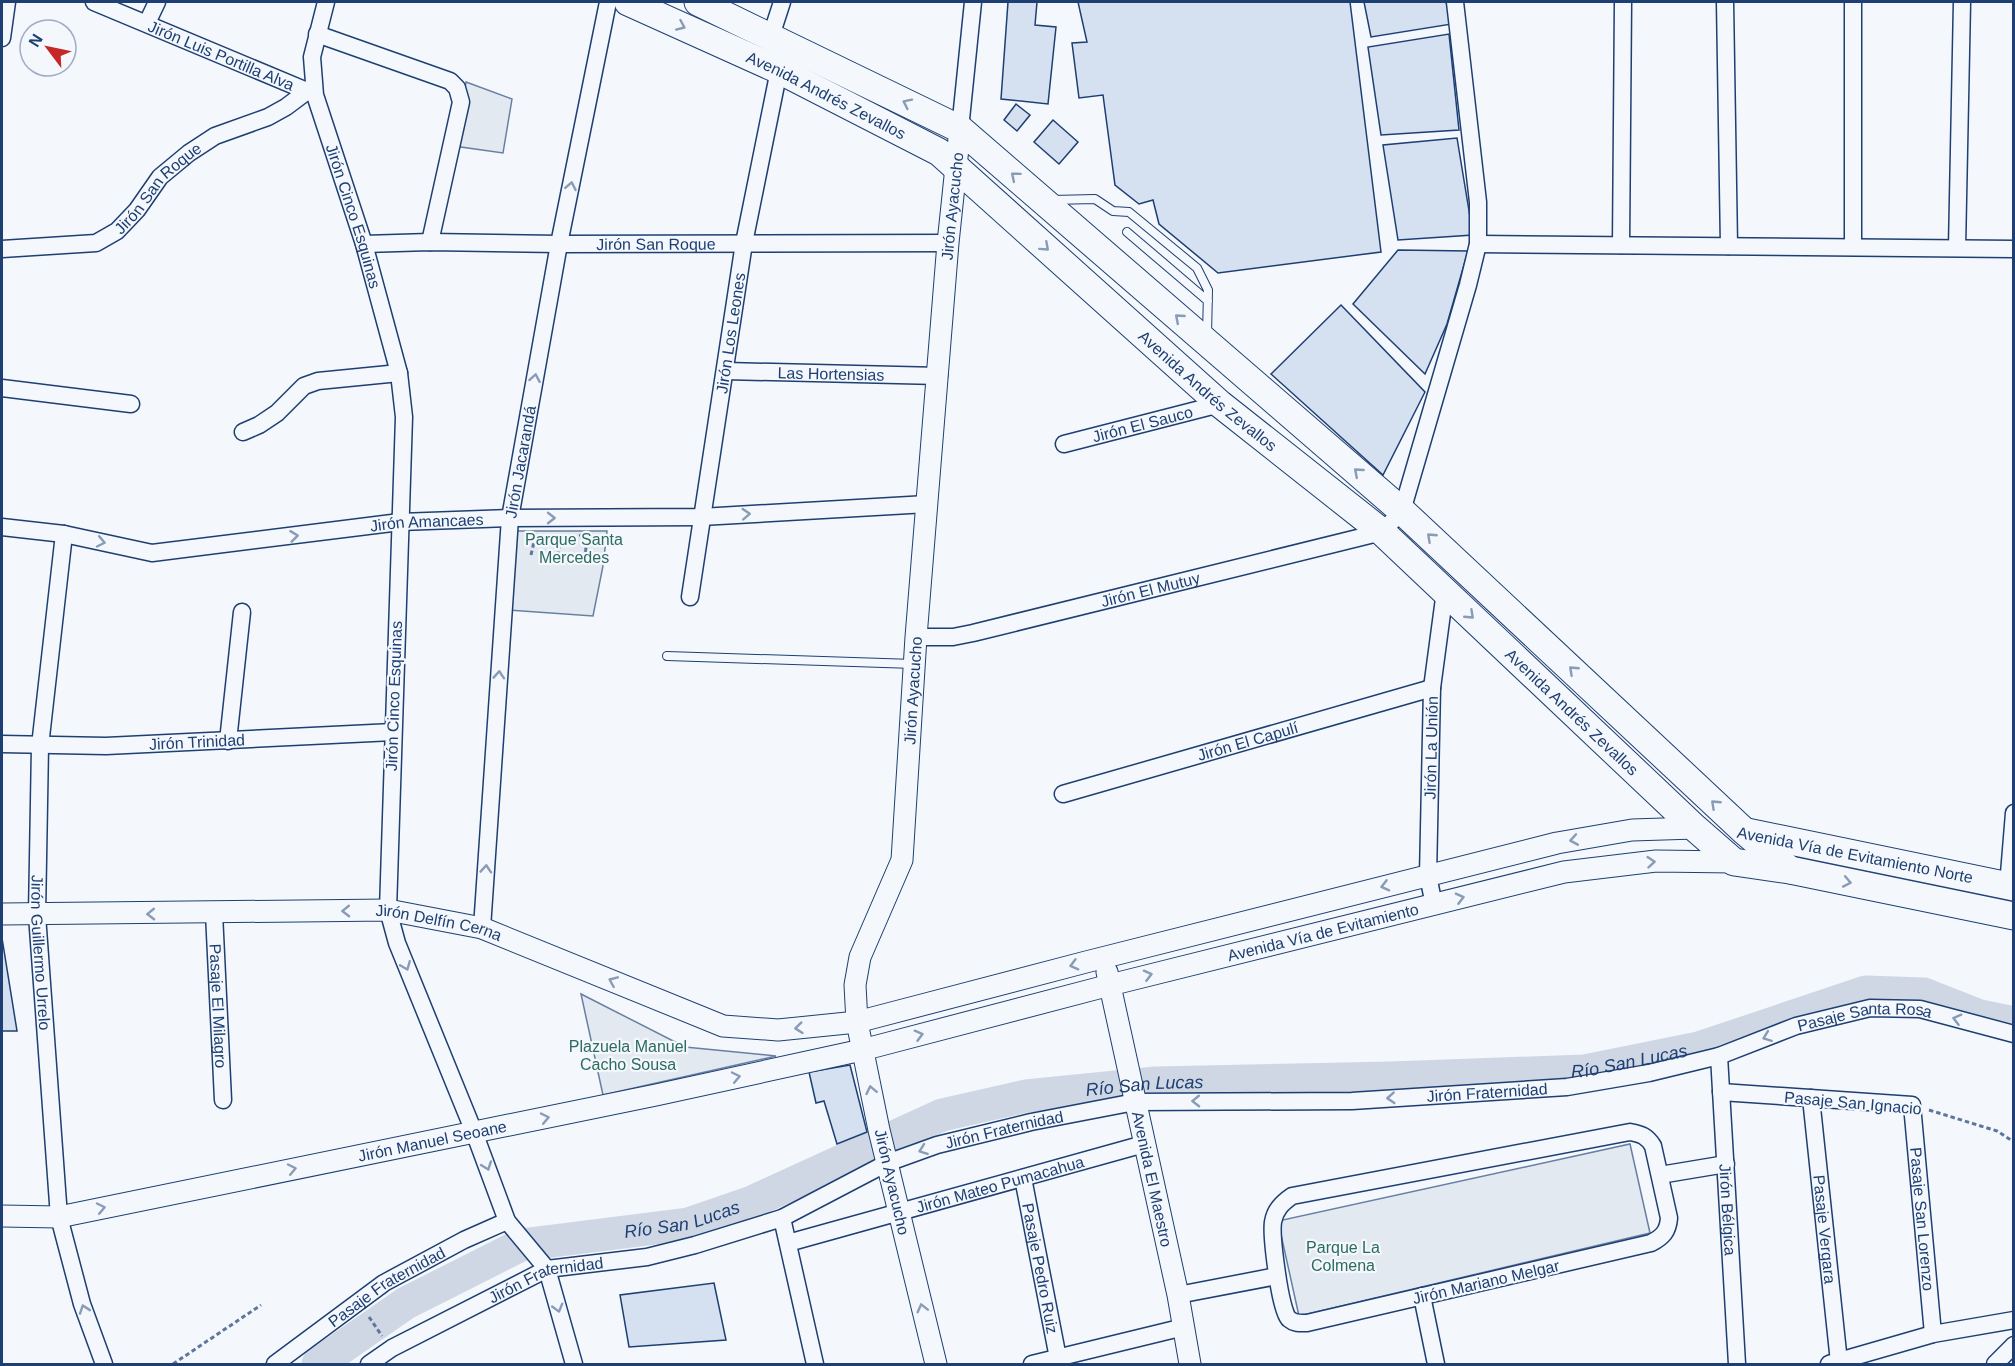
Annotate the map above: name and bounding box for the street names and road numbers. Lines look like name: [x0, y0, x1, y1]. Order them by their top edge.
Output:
street label: Jirón Luis Portilla Alva: [146, 17, 297, 93]
street label: Avenida Andrés Zevallos: [744, 48, 909, 142]
street label: Jirón San Roque: [111, 139, 204, 237]
street label: Jirón Cinco Esquinas: [323, 142, 384, 290]
street label: Jirón Ayacucho: [938, 151, 966, 261]
street label: Jirón San Roque: [596, 235, 716, 252]
street label: Jirón Los Leones: [713, 271, 748, 395]
street label: Avenida Andrés Zevallos: [1136, 327, 1280, 454]
street label: Las Hortensias: [777, 364, 885, 383]
street label: Jirón El Sauco: [1090, 403, 1195, 445]
street label: Jirón Jacarandá: [502, 404, 538, 519]
street label: Jirón Amancaes: [369, 510, 484, 534]
street label: Jirón El Mutuy: [1099, 569, 1202, 610]
street label: Jirón Cinco Esquinas: [383, 621, 405, 771]
street label: Jirón Ayacucho: [901, 636, 925, 745]
street label: Avenida Andrés Zevallos: [1502, 645, 1642, 778]
street label: Jirón La Unión: [1421, 696, 1440, 799]
street label: Jirón El Capulí: [1195, 718, 1300, 764]
street label: Jirón Trinidad: [148, 731, 245, 752]
street label: Avenida Vía de Evitamiento Norte: [1736, 824, 1974, 886]
street label: Jirón Guillermo Urrelo: [28, 875, 54, 1031]
street label: Avenida Vía de Evitamiento: [1226, 900, 1420, 964]
street label: Jirón Delfín Cerna: [375, 901, 505, 944]
street label: Pasaje El Milagro: [207, 943, 230, 1069]
street label: Pasaje Santa Rosa: [1795, 999, 1934, 1034]
street label: Jirón Fraternidad: [1426, 1080, 1548, 1105]
street label: Pasaje San Ignacio: [1784, 1089, 1923, 1117]
street label: Jirón Fraternidad: [943, 1107, 1065, 1151]
street label: Avenida El Maestro: [1129, 1110, 1176, 1249]
street label: Jirón Manuel Seoane: [356, 1117, 508, 1164]
street label: Jirón Ayacucho: [872, 1127, 912, 1237]
street label: Pasaje San Lorenzo: [1907, 1147, 1938, 1292]
street label: Jirón Mateo Pumacahua: [914, 1153, 1086, 1215]
street label: Jirón Bélgica: [1717, 1163, 1739, 1256]
street label: Pasaje Vergara: [1811, 1174, 1839, 1285]
street label: Pasaje Pedro Ruiz: [1020, 1202, 1062, 1335]
street label: Pasaje Fraternidad: [325, 1243, 448, 1330]
street label: Jirón Fraternidad: [486, 1254, 604, 1306]
street label: Jirón Mariano Melgar: [1411, 1257, 1562, 1307]

